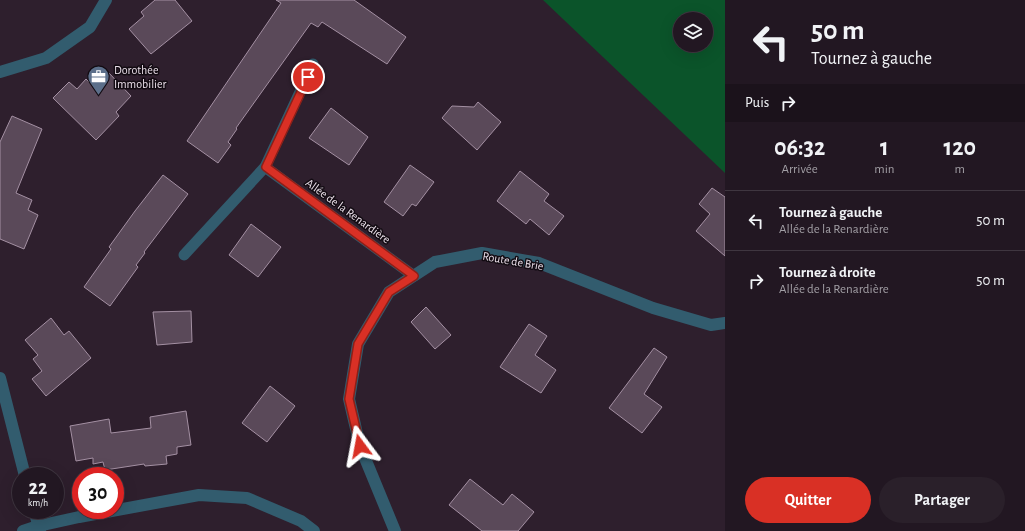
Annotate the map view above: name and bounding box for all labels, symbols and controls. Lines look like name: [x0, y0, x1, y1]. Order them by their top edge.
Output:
map controls: [673, 12, 713, 52]
button: layers: [673, 12, 713, 52]
icon: left: [745, 16, 797, 68]
text: 50 m: [811, 17, 865, 45]
text: Tournez à gauche: [811, 50, 932, 68]
pin: [291, 60, 325, 94]
office icon: Dorothée Immobilier: [86, 64, 112, 97]
place label: Dorothée Immobilier: [114, 64, 167, 90]
icon: arrive: [297, 66, 319, 88]
icon: right: [777, 92, 799, 114]
text: Puis: [745, 95, 769, 110]
text: 06:32: [774, 136, 825, 160]
text: 1: [880, 136, 889, 160]
text: 120: [944, 136, 976, 160]
text: Arrivée: [782, 163, 818, 176]
text: min: [874, 163, 895, 176]
text: m: [955, 163, 965, 176]
street label: Allée de la Renardière: [303, 176, 393, 246]
text: Tournez à gauche: [779, 205, 882, 220]
icon: left: [745, 210, 767, 232]
text: 50 m: [976, 213, 1005, 228]
text: Allée de la Renardière: [779, 223, 889, 236]
street label: Route de Brie: [482, 250, 544, 272]
text: Tournez à droite: [779, 265, 876, 280]
icon: right: [745, 270, 767, 292]
text: 50 m: [976, 273, 1005, 288]
text: Allée de la Renardière: [779, 283, 889, 296]
position arrow: [339, 425, 381, 467]
speed limit sign: 30: [72, 467, 124, 519]
button: Quitter: [745, 477, 871, 523]
button: Partager: [879, 477, 1005, 523]
text: 22: [29, 478, 47, 498]
text: km/h: [28, 498, 48, 508]

